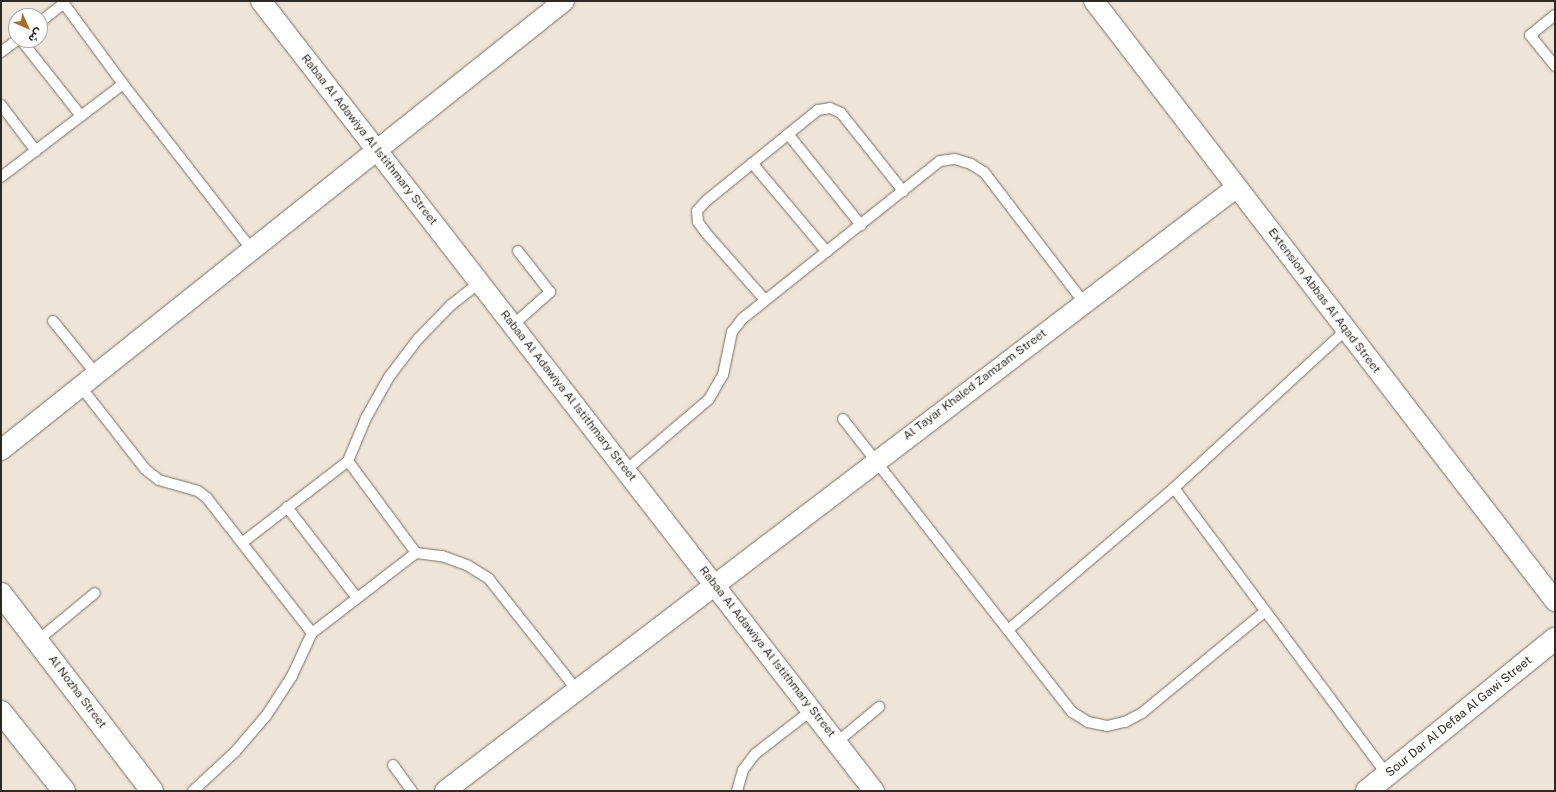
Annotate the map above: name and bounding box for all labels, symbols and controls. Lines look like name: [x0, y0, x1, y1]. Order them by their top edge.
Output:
north arrow: [8, 8, 48, 48]
text: ش: [26, 26, 45, 45]
street label: Rabaa Al Adawiya Al Istithmary Street: [298, 52, 440, 228]
street label: Extension Abbas Al Aqad Street: [1265, 225, 1383, 377]
street label: Rabaa Al Adawiya Al Istithmary Street: [497, 308, 639, 484]
street label: Al Tayar Khaled Zamzam Street: [900, 326, 1050, 444]
street label: Rabaa Al Adawiya Al Istithmary Street: [696, 564, 838, 740]
street label: Al Nozha Street: [45, 653, 109, 731]
street label: Sour Dar Al Defaa Al Gawi Street: [1383, 654, 1535, 780]

